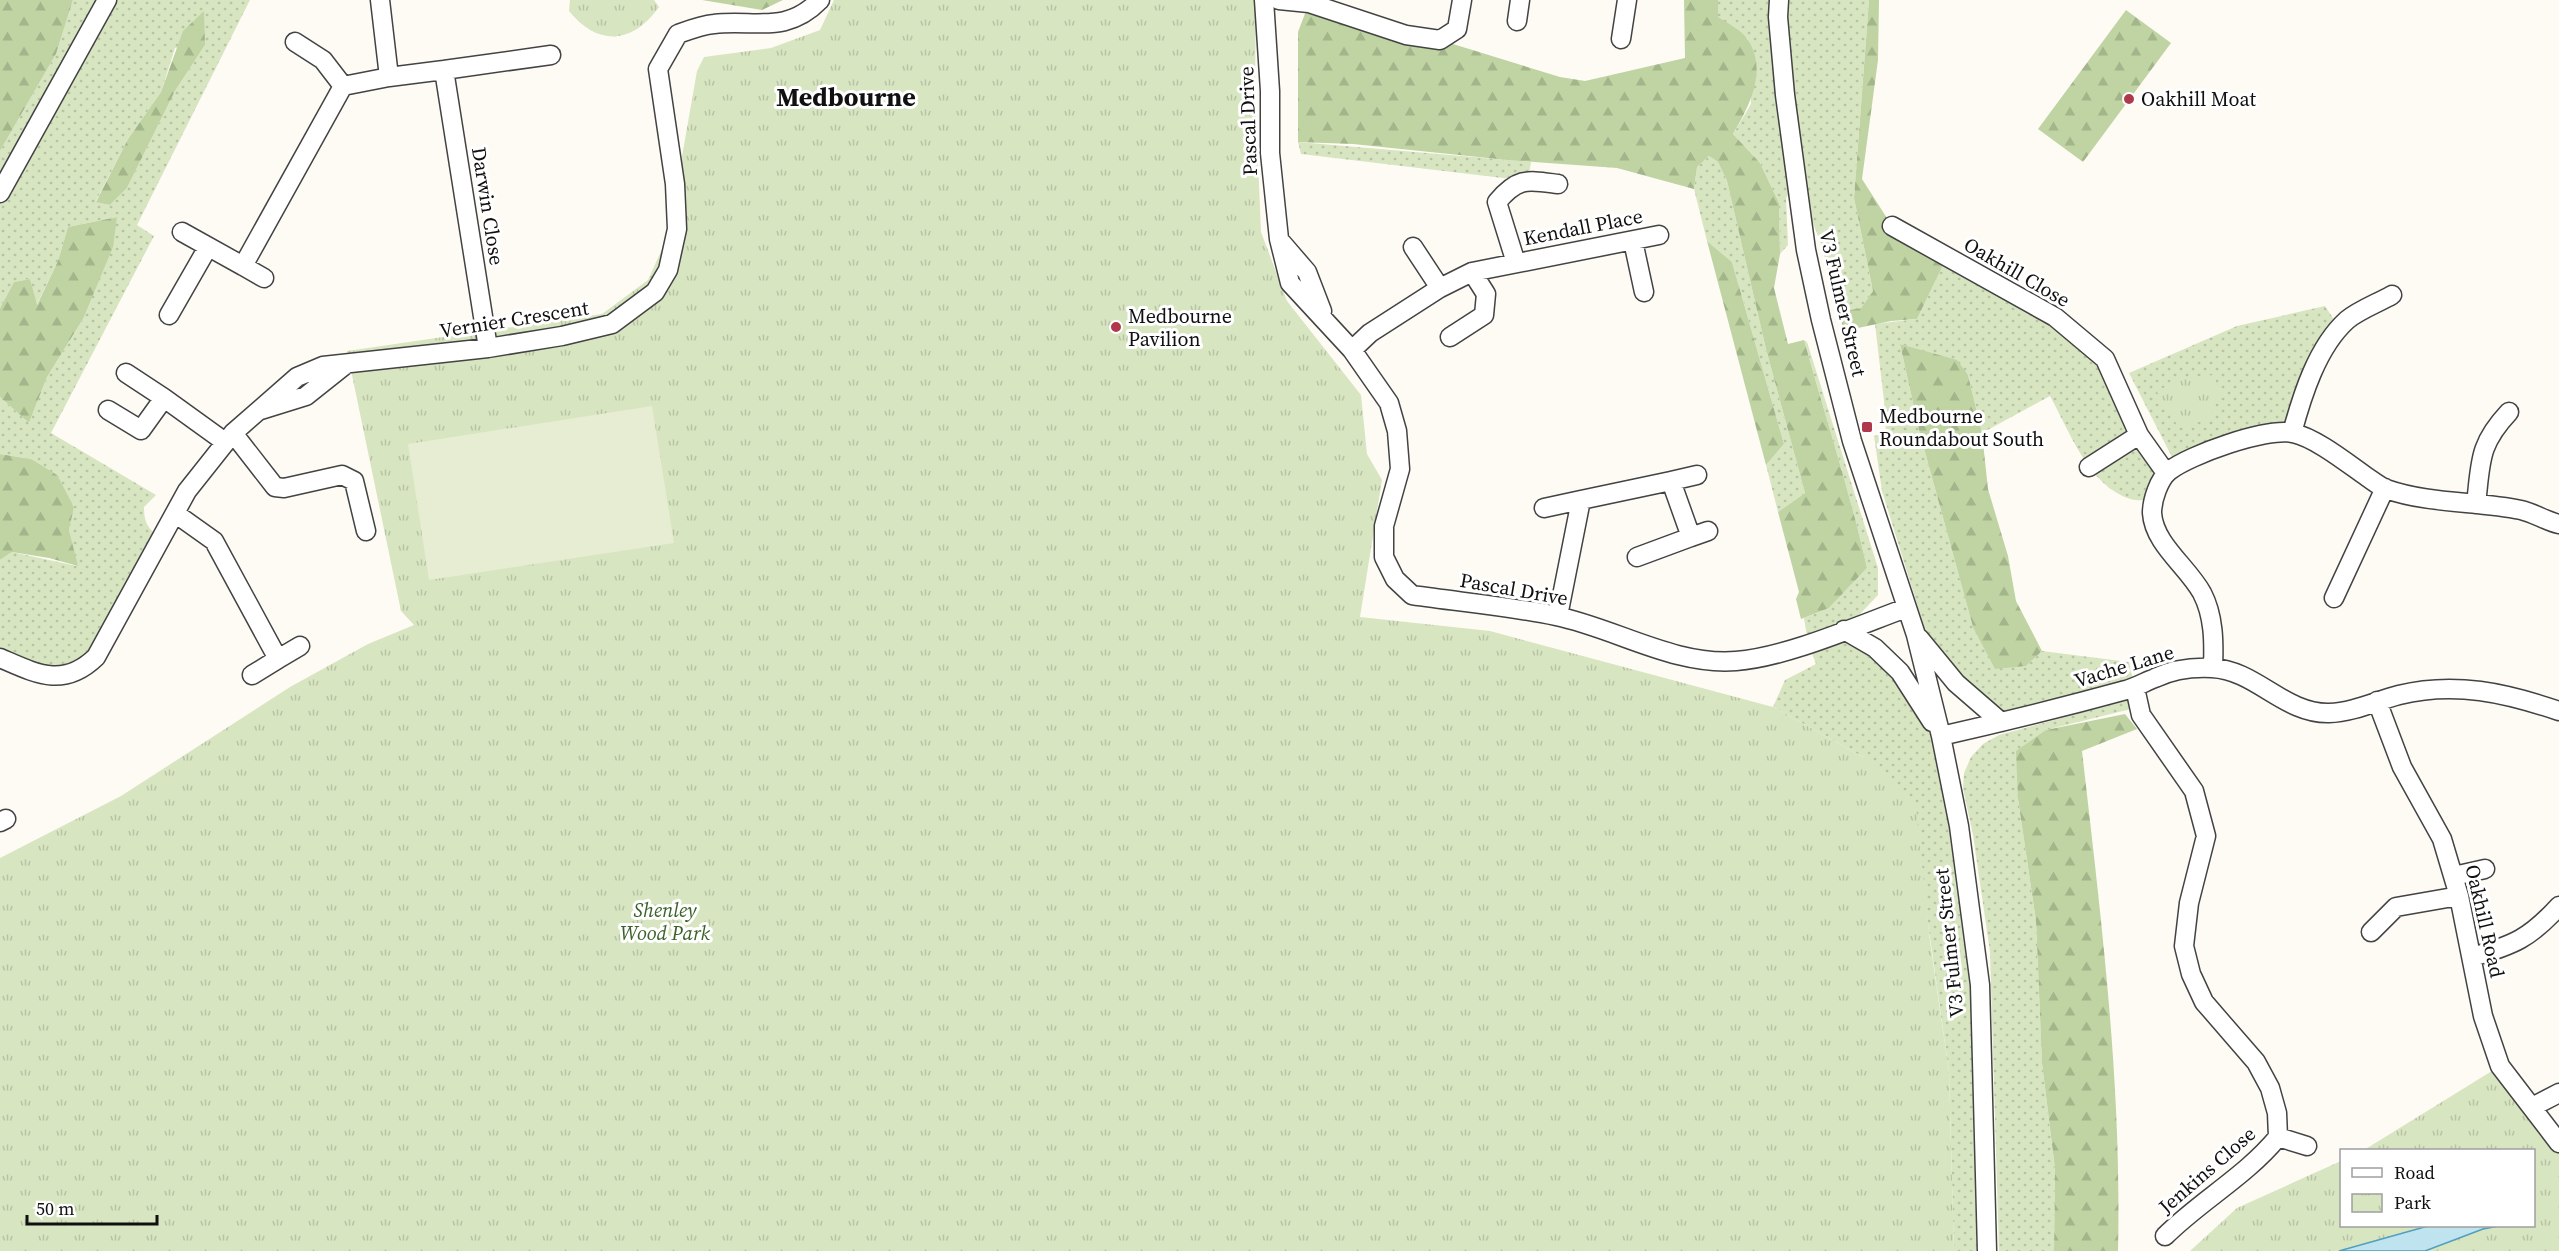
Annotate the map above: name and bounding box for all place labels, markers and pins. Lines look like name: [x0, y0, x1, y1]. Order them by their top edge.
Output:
place label: Oakhill Moat: [2141, 85, 2257, 113]
marker: Oakhill Moat: [2122, 92, 2136, 106]
place label: Medbourne Pavilion: [1128, 302, 1232, 353]
marker: Medbourne Pavilion: [1109, 320, 1123, 334]
place label: Medbourne Roundabout South: [1879, 402, 2044, 453]
marker: Medbourne Roundabout South: [1860, 420, 1874, 434]

